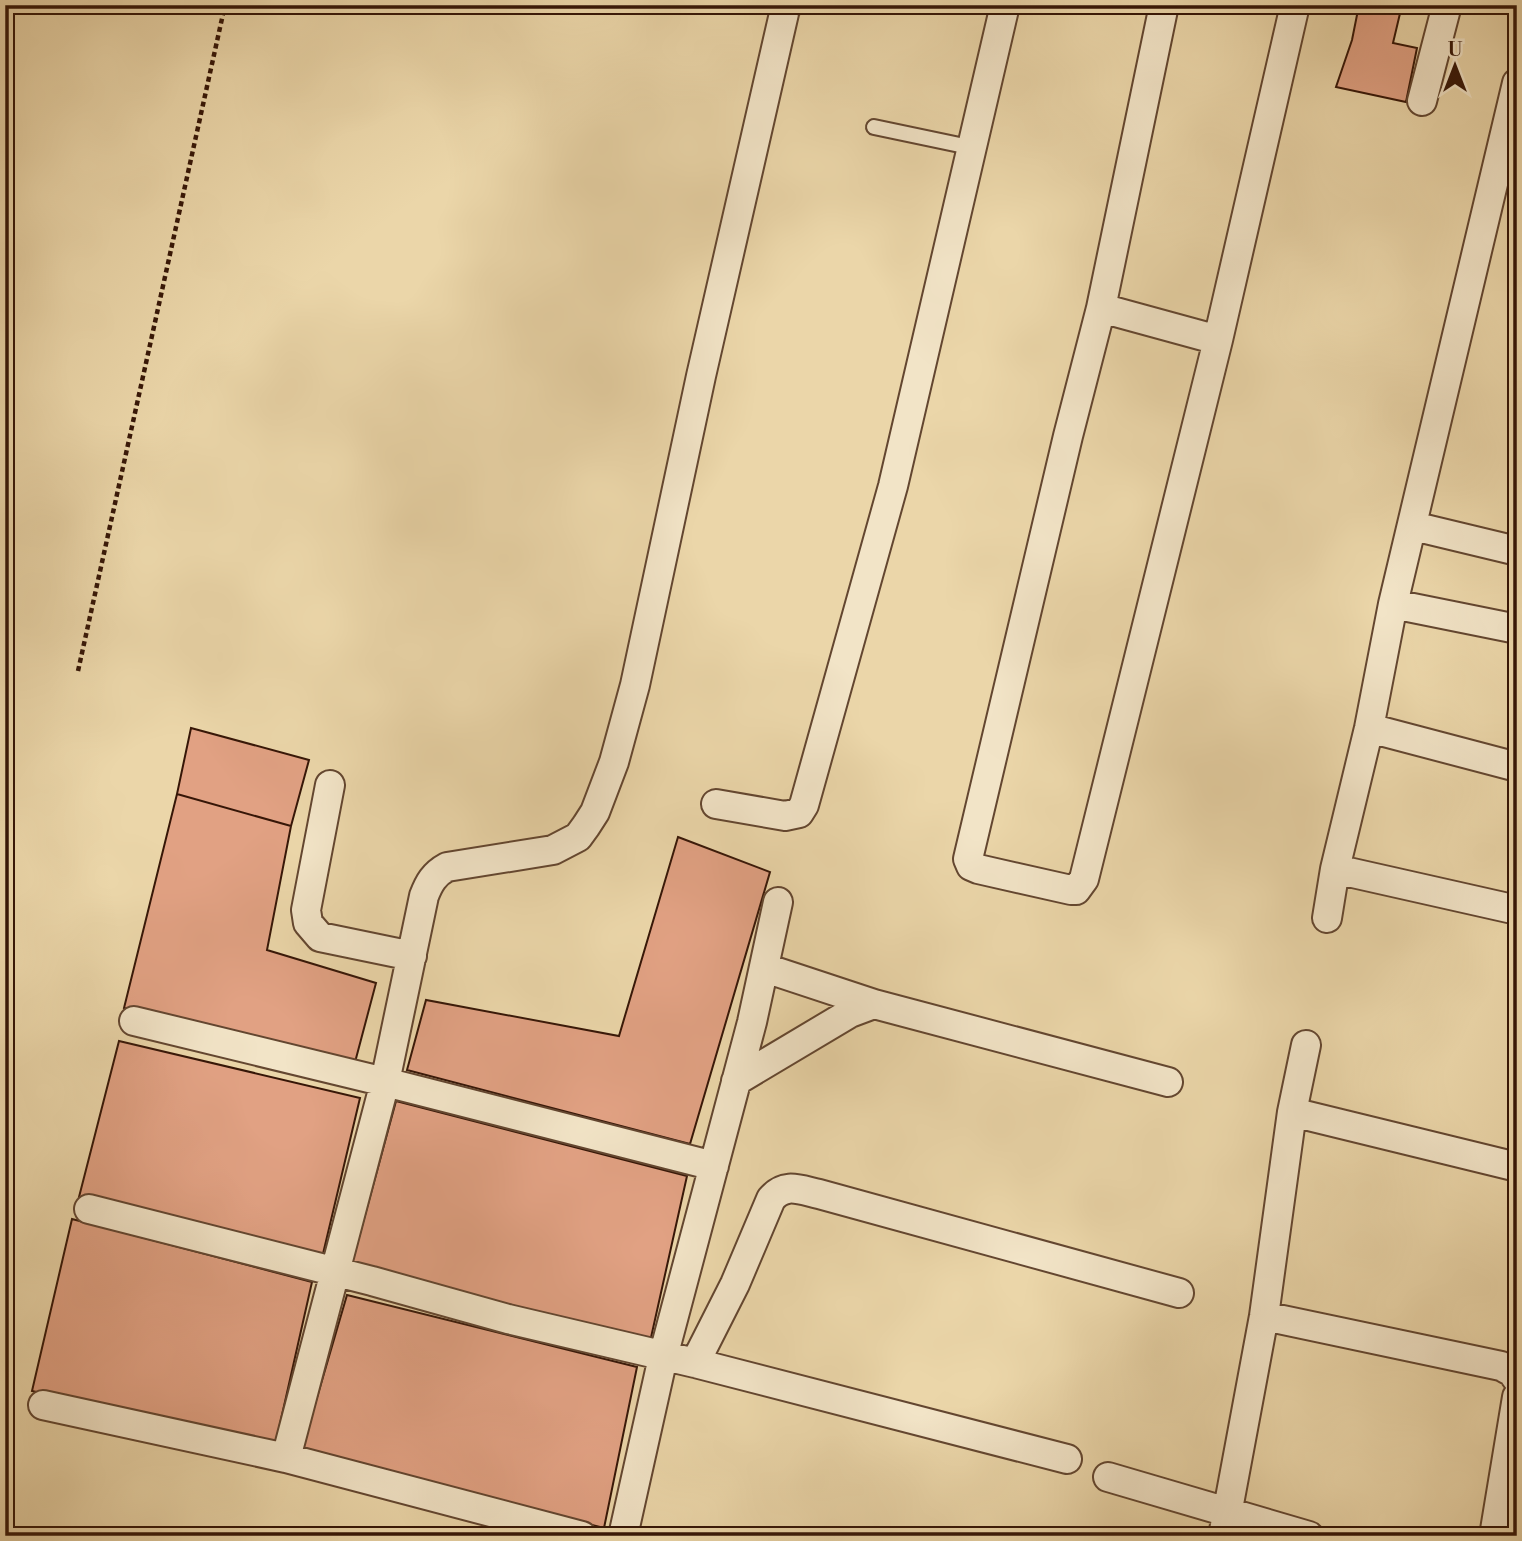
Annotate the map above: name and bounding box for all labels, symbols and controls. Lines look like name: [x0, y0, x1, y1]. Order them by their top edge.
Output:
north arrow: [1420, 32, 1490, 102]
text: U: [1448, 38, 1463, 62]

